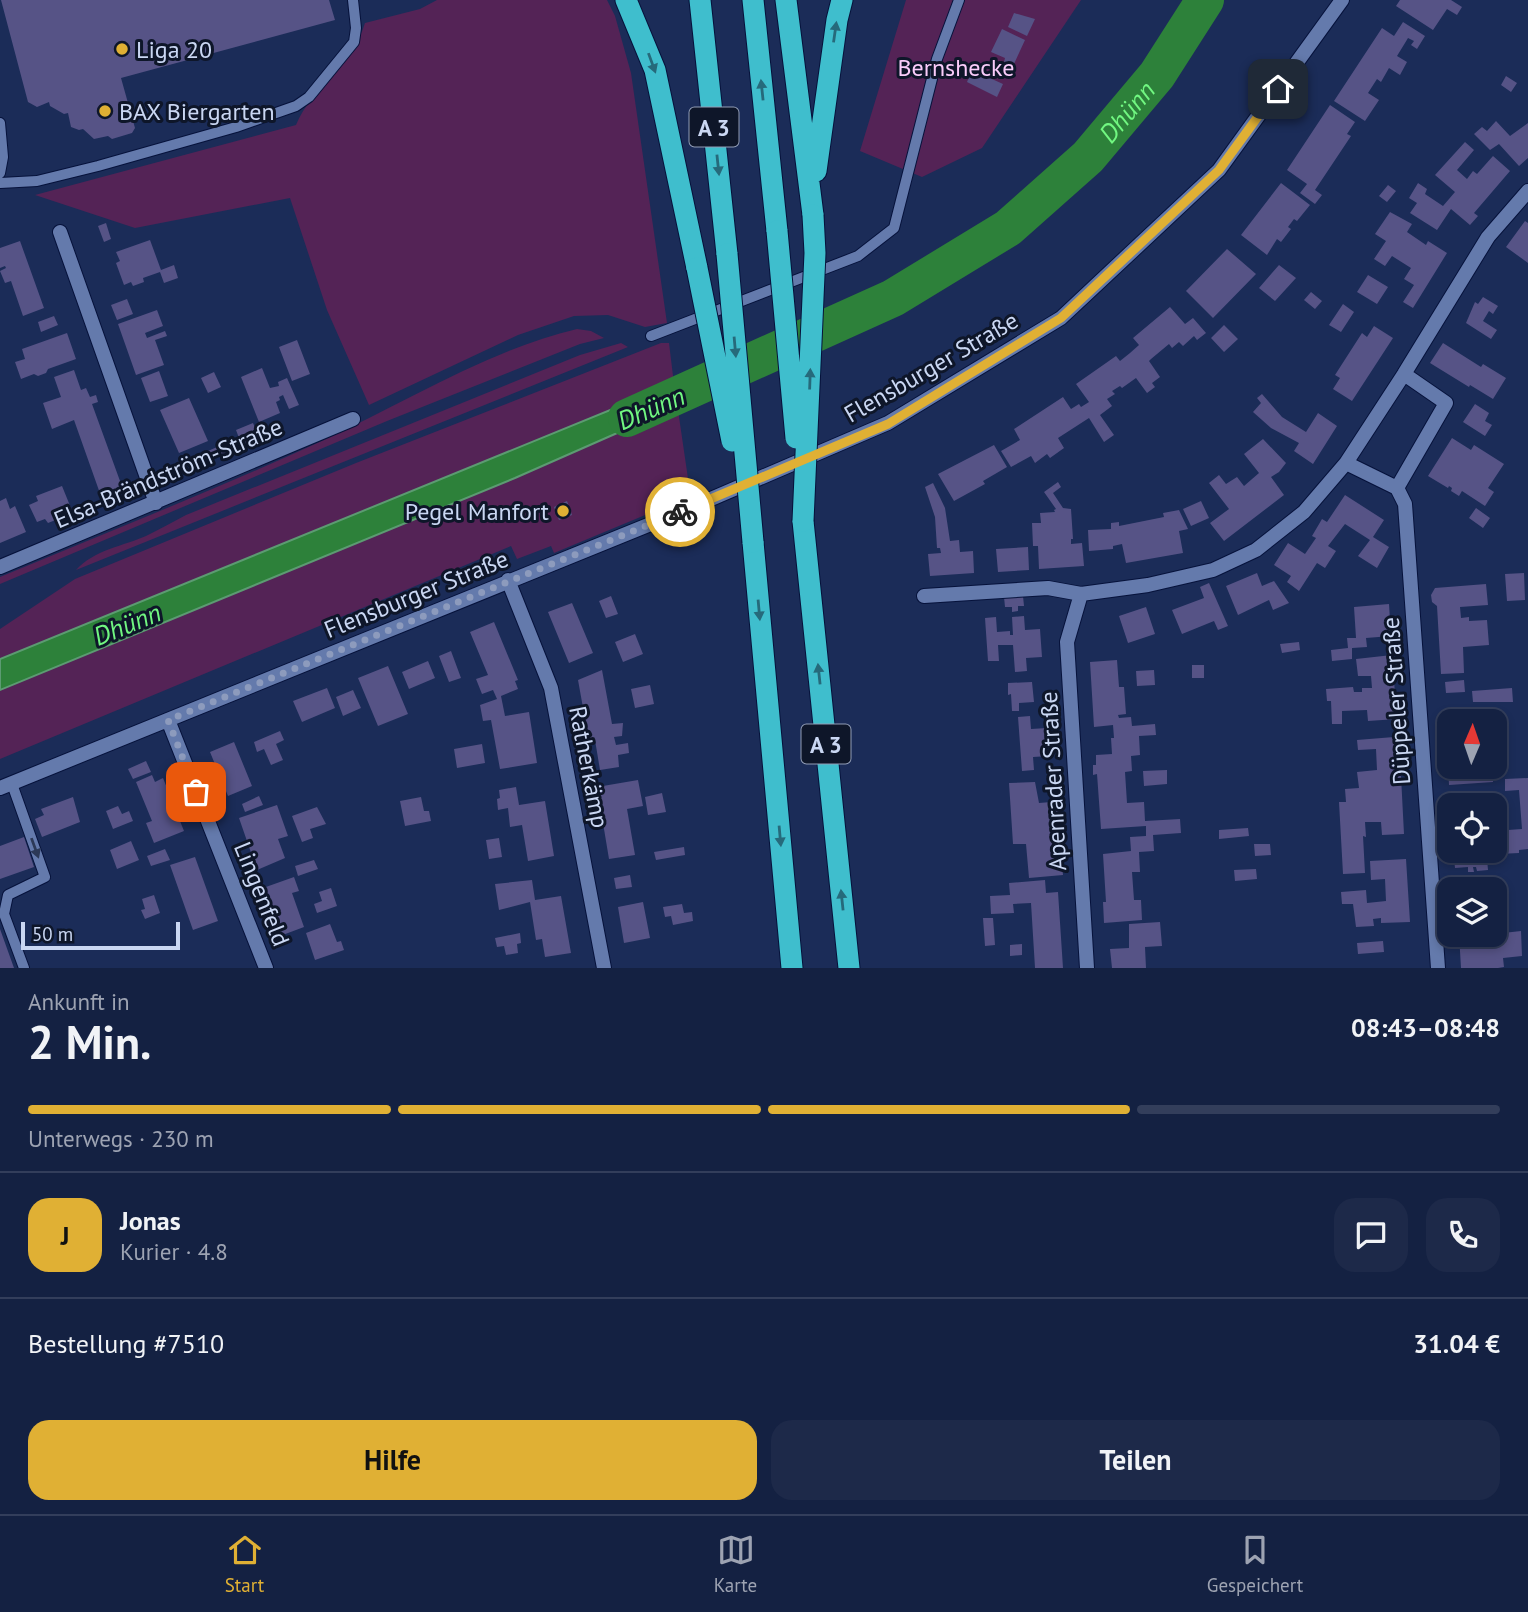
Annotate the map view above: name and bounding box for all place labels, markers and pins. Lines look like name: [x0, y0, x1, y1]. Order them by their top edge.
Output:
place label: Liga 20: [136, 34, 212, 65]
marker: Liga 20: [114, 41, 130, 57]
pin: [1248, 59, 1308, 119]
place label: BAX Biergarten: [119, 96, 275, 127]
marker: BAX Biergarten: [97, 103, 113, 119]
place label: Pegel Manfort: [405, 496, 549, 527]
marker: Pegel Manfort: [555, 503, 571, 519]
pin: [166, 762, 226, 822]

